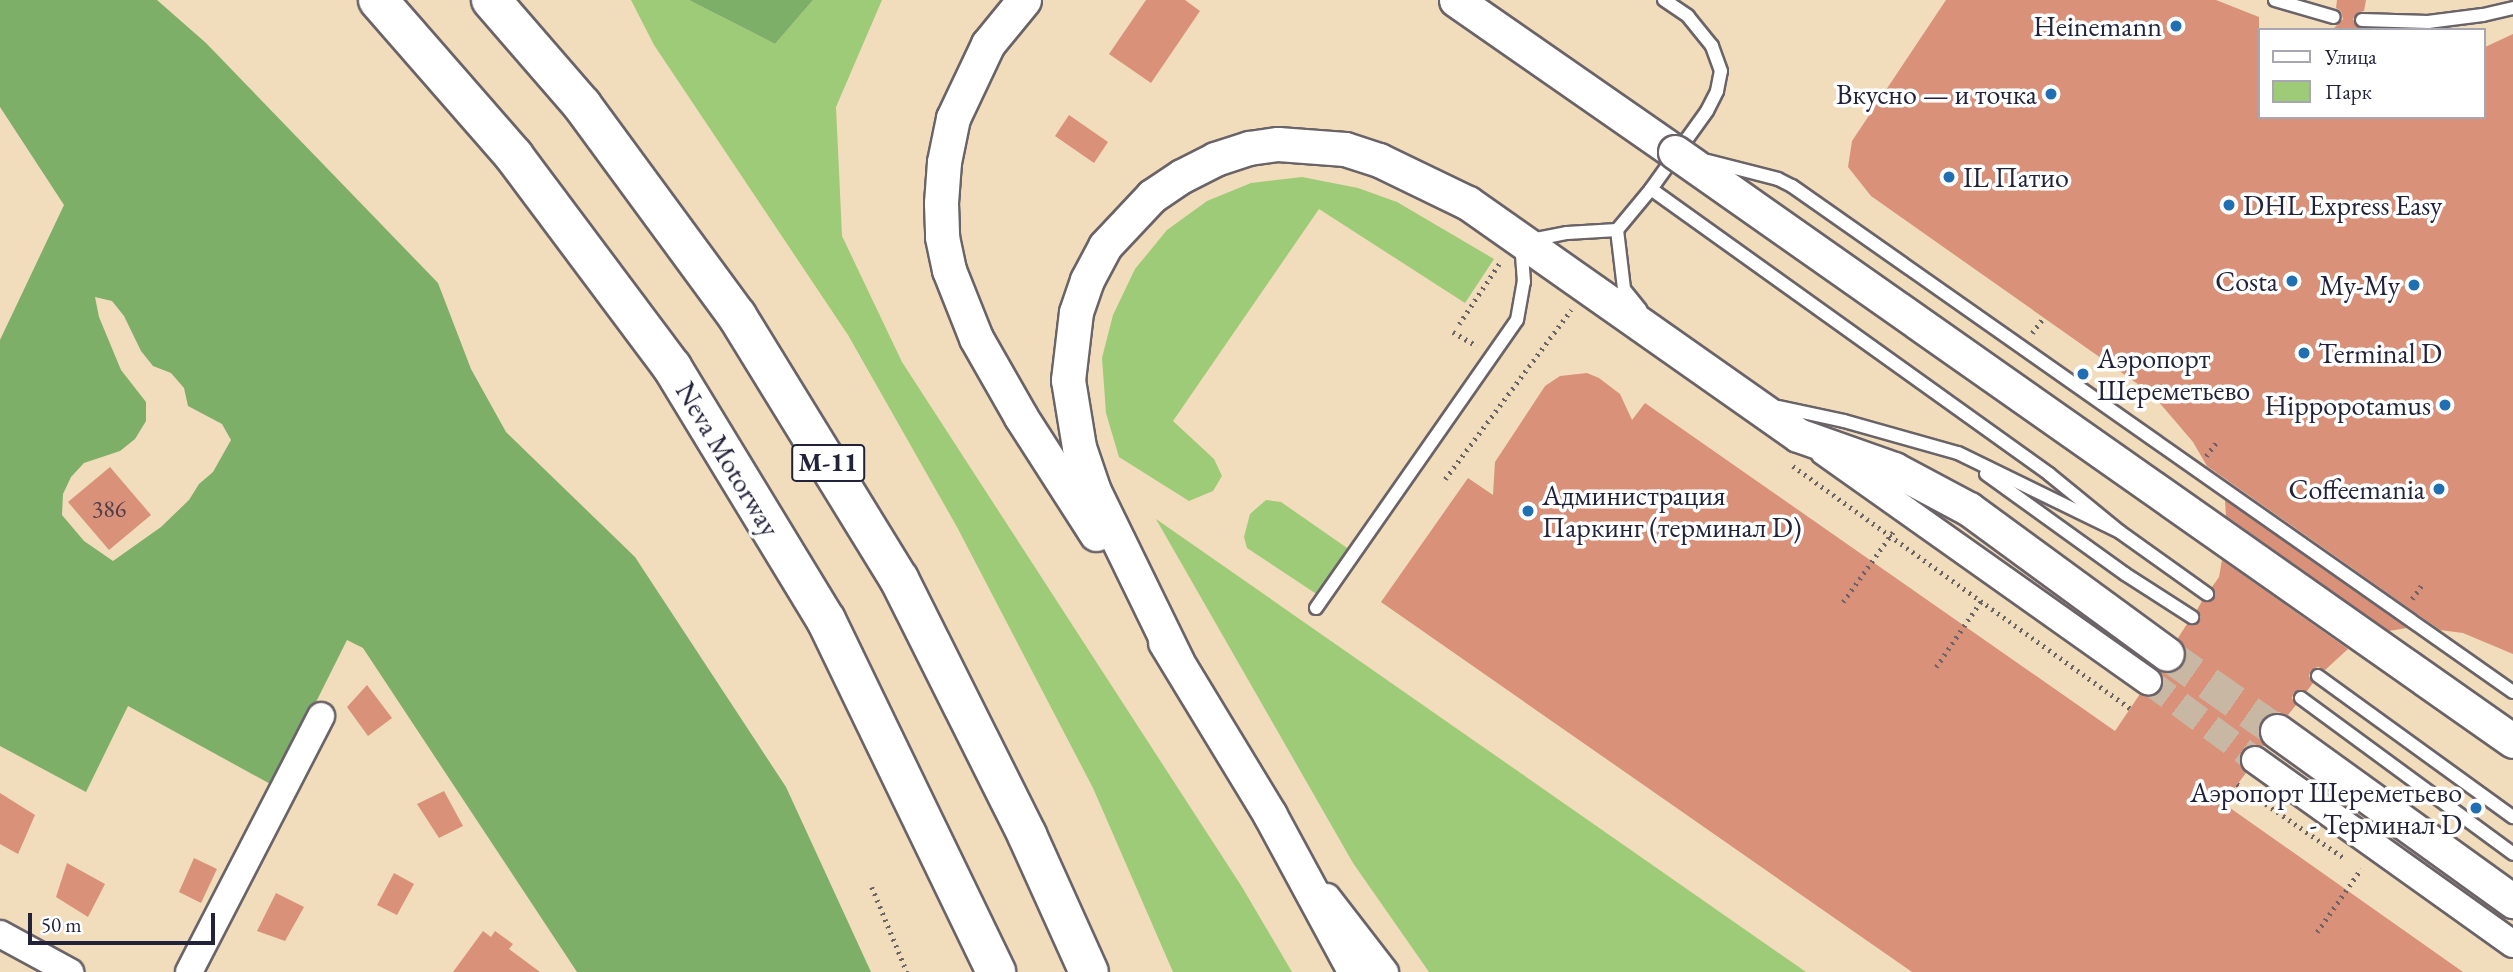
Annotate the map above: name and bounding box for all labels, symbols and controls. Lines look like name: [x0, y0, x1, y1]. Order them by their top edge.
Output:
place label: Heinemann: [2033, 9, 2162, 43]
marker: Heinemann: [2168, 18, 2184, 34]
legend: [2258, 28, 2485, 119]
text: Улица: [2325, 43, 2377, 70]
place label: Вкусно — и точка: [1836, 77, 2037, 111]
text: Парк: [2325, 78, 2372, 105]
marker: Вкусно — и точка: [2043, 86, 2059, 102]
place label: IL Патио: [1963, 160, 2069, 194]
marker: IL Патио: [1941, 169, 1957, 185]
place label: DHL Express Easy: [2243, 188, 2442, 222]
marker: DHL Express Easy: [2221, 197, 2237, 213]
place label: Costa: [2215, 264, 2278, 298]
place label: Му-Му: [2320, 268, 2400, 302]
marker: Costa: [2284, 273, 2300, 289]
marker: Му-Му: [2406, 277, 2422, 293]
place label: Terminal D: [2318, 336, 2442, 370]
place label: Аэропорт Шереметьево: [2097, 341, 2250, 407]
marker: Terminal D: [2296, 345, 2312, 361]
marker: Аэропорт Шереметьево: [2075, 366, 2091, 382]
street label: Neva Motorway: [669, 376, 787, 542]
place label: Hippopotamus: [2265, 388, 2431, 422]
marker: Hippopotamus: [2437, 397, 2453, 413]
road number: М-11: [790, 440, 866, 485]
place label: Coffeemania: [2289, 472, 2425, 506]
place label: Администрация Паркинг (терминал D): [1542, 478, 1802, 544]
marker: Coffeemania: [2431, 481, 2447, 497]
house number: 386: [92, 495, 126, 523]
marker: Администрация Паркинг (терминал D): [1520, 503, 1536, 519]
place label: Аэропорт Шереметьево - Терминал D: [2190, 775, 2462, 841]
marker: Аэропорт Шереметьево - Терминал D: [2468, 800, 2484, 816]
scale bar: [32, 898, 219, 942]
text: 50 m: [41, 911, 82, 938]

